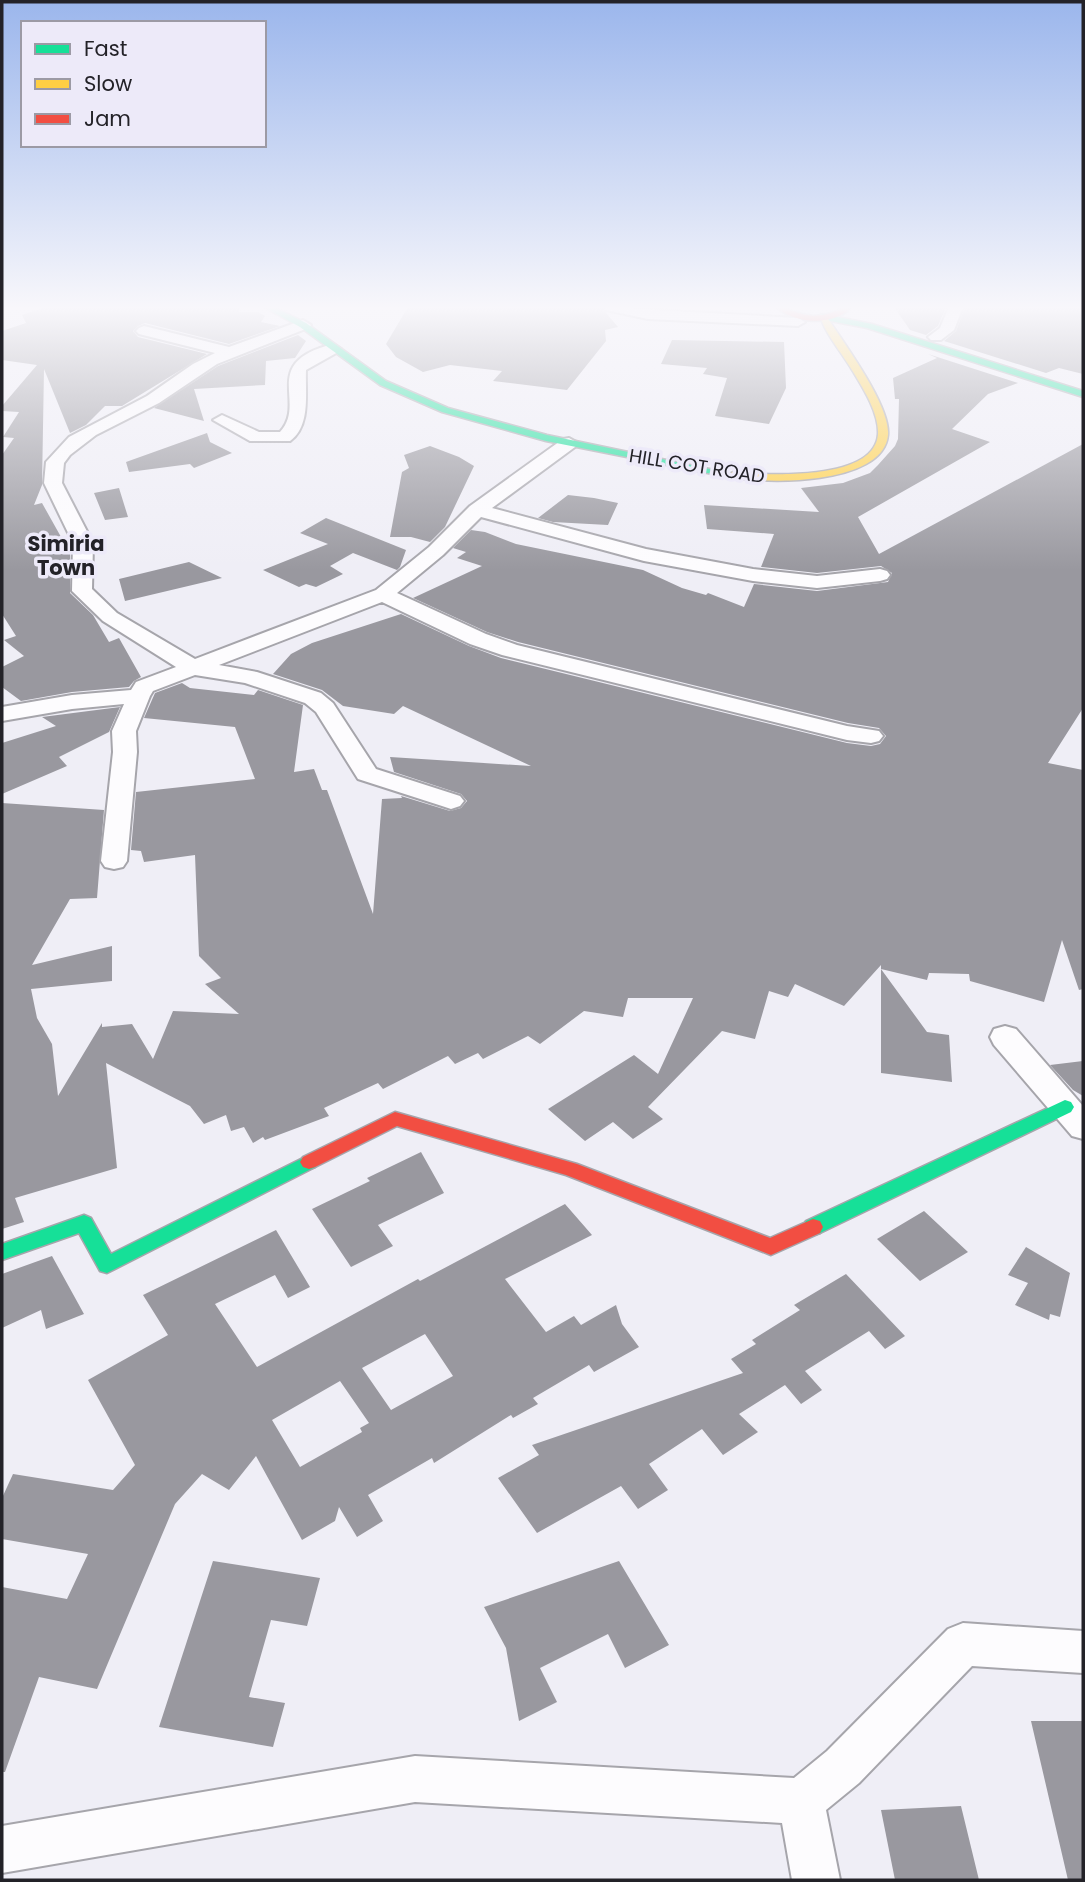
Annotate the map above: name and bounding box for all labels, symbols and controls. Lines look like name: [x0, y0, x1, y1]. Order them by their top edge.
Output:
legend: [21, 21, 266, 147]
text: Fast: [84, 34, 127, 63]
text: Slow: [84, 69, 132, 98]
text: Jam: [84, 104, 131, 133]
street label: HILL COT ROAD: [627, 442, 767, 490]
district label: Simiria Town: [28, 529, 105, 582]

